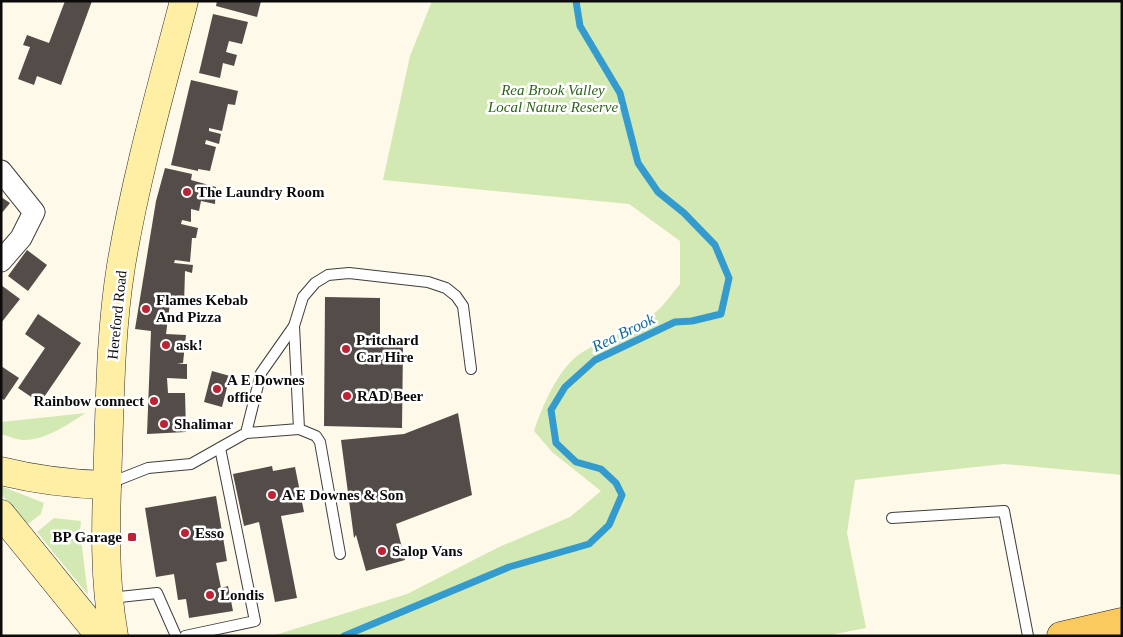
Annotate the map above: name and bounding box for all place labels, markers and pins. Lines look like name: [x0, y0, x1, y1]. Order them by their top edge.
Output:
place label: The Laundry Room: [197, 184, 325, 200]
marker: The Laundry Room: [181, 186, 193, 198]
place label: Flames Kebab And Pizza: [156, 292, 248, 325]
marker: Flames Kebab And Pizza: [140, 303, 152, 315]
place label: Pritchard Car Hire: [356, 332, 419, 365]
place label: ask!: [176, 337, 203, 353]
marker: ask!: [160, 339, 172, 351]
marker: Pritchard Car Hire: [340, 343, 352, 355]
place label: A E Downes office: [227, 372, 305, 405]
marker: A E Downes office: [211, 383, 223, 395]
place label: RAD Beer: [357, 388, 424, 404]
marker: RAD Beer: [341, 390, 353, 402]
place label: Rainbow connect: [34, 393, 144, 409]
marker: Rainbow connect: [148, 395, 160, 407]
place label: Shalimar: [174, 416, 234, 432]
marker: Shalimar: [158, 418, 170, 430]
place label: A E Downes & Son: [282, 487, 404, 503]
marker: A E Downes & Son: [266, 489, 278, 501]
place label: Esso: [195, 525, 224, 541]
marker: Esso: [179, 527, 191, 539]
place label: BP Garage: [52, 529, 122, 545]
marker: BP Garage: [126, 531, 138, 543]
place label: Salop Vans: [392, 543, 463, 559]
marker: Salop Vans: [376, 545, 388, 557]
place label: Londis: [220, 587, 264, 603]
marker: Londis: [204, 589, 216, 601]

